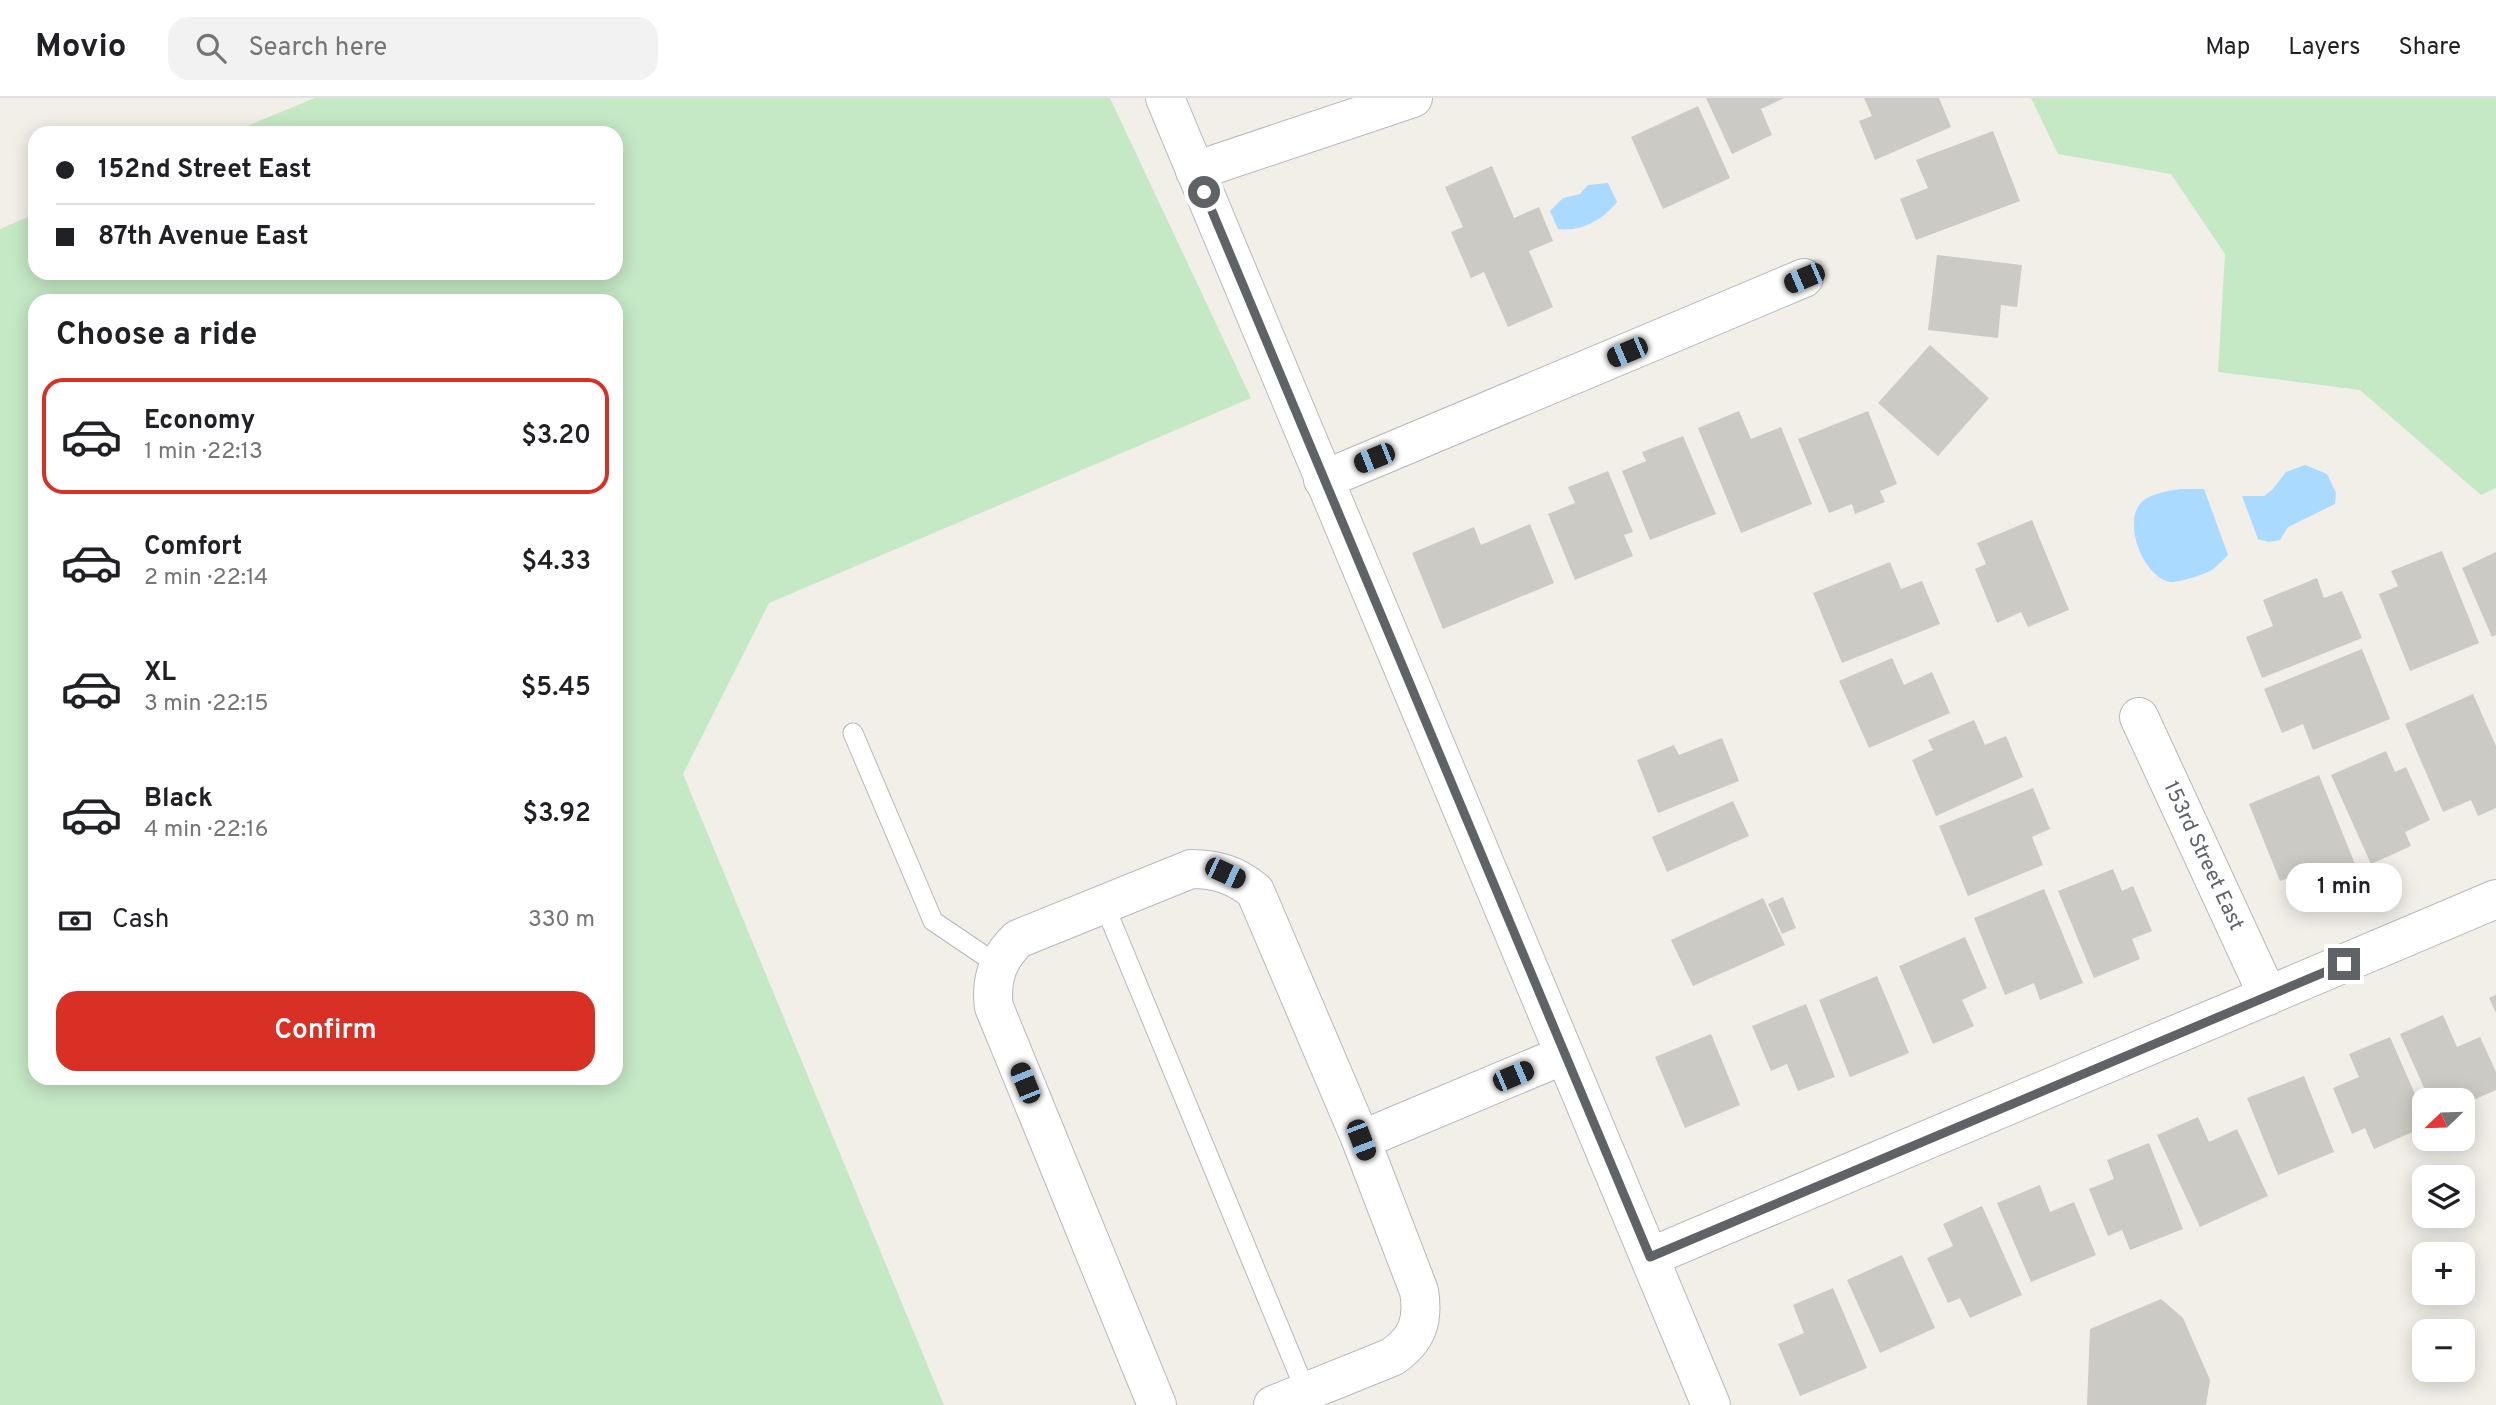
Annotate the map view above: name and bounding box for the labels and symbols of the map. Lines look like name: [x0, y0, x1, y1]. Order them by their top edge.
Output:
route start: [1188, 176, 1220, 208]
car: [1781, 260, 1828, 296]
car: [1604, 334, 1651, 370]
car: [1351, 440, 1398, 476]
street label: 153rd Street East: [2157, 777, 2249, 935]
car: [1202, 855, 1249, 891]
callout: 1 min: [2286, 862, 2402, 912]
route end: [2328, 948, 2360, 980]
car: [1490, 1058, 1537, 1094]
car: [1008, 1060, 1043, 1106]
north arrow: [2412, 1088, 2474, 1152]
car: [1344, 1117, 1379, 1163]

